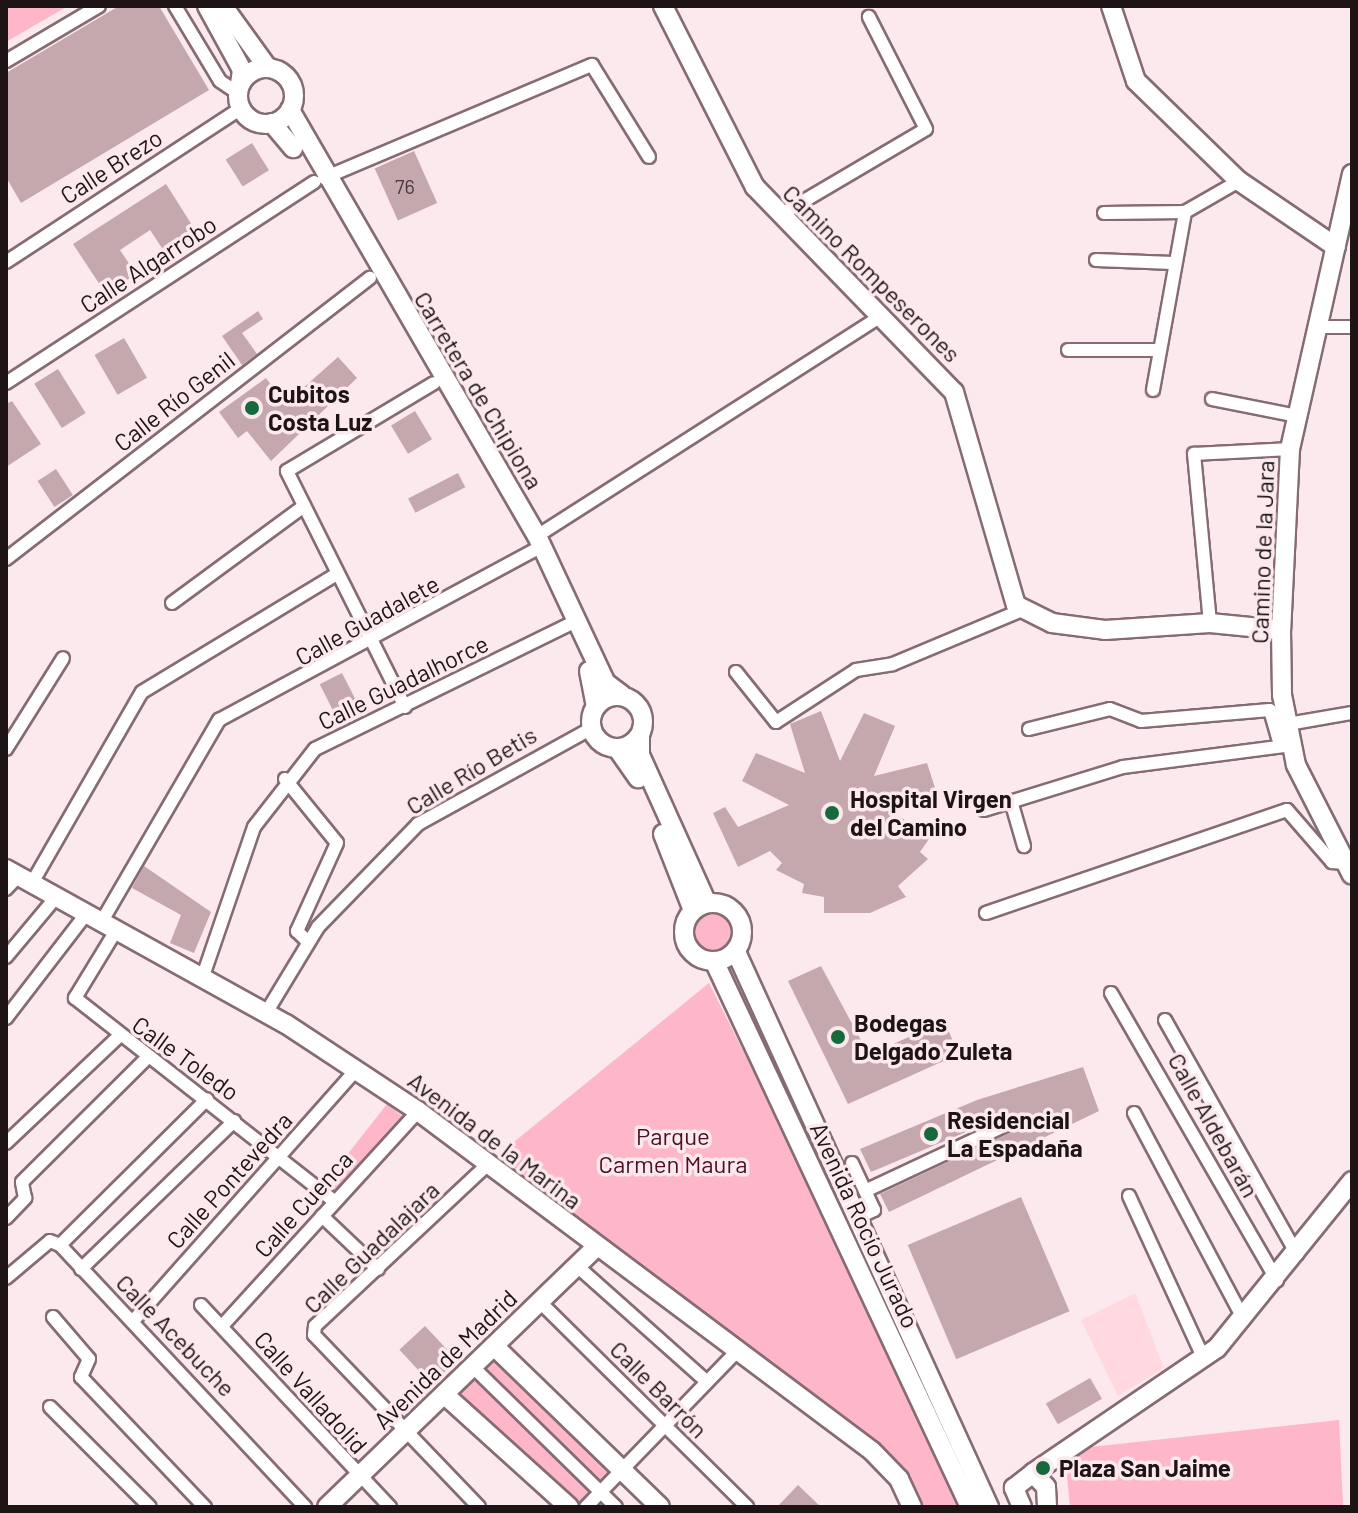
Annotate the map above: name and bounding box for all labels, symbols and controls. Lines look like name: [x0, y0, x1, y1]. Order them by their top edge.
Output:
street label: Calle Brezo: [55, 122, 167, 210]
house number: 76: [395, 174, 415, 198]
street label: Camino Rompeserones: [777, 178, 967, 368]
street label: Calle Algarrobo: [74, 209, 222, 319]
street label: Carretera de Chipiona: [409, 286, 549, 494]
street label: Calle Río Genil: [108, 345, 240, 457]
place label: Cubitos Costa Luz: [268, 380, 372, 436]
marker: Cubitos Costa Luz: [243, 399, 261, 417]
street label: Camino de la Jara: [1244, 460, 1280, 644]
street label: Calle Guadalete: [290, 569, 444, 671]
street label: Calle Guadalhorce: [313, 628, 493, 736]
street label: Calle Río Betis: [401, 720, 541, 820]
place label: Hospital Virgen del Camino: [850, 785, 1012, 841]
marker: Hospital Virgen del Camino: [821, 802, 843, 824]
place label: Bodegas Delgado Zuleta: [854, 1009, 1012, 1065]
street label: Calle Toledo: [127, 1010, 245, 1106]
marker: Bodegas Delgado Zuleta: [829, 1028, 847, 1046]
street label: Calle Aldebarán: [1162, 1048, 1266, 1202]
street label: Avenida de la Marina: [403, 1065, 587, 1215]
street label: Calle Pontevedra: [160, 1106, 298, 1254]
place label: Residencial La Espadaña: [947, 1106, 1083, 1162]
street label: Avenida Rocío Jurado: [805, 1117, 925, 1333]
park label: Parque Carmen Maura: [599, 1122, 747, 1178]
marker: Residencial La Espadaña: [922, 1125, 940, 1143]
street label: Calle Cuenca: [248, 1145, 358, 1263]
street label: Calle Guadalajara: [297, 1175, 445, 1319]
street label: Calle Acebuche: [110, 1268, 242, 1402]
street label: Avenida de Madrid: [367, 1283, 523, 1435]
street label: Calle Valladolid: [249, 1325, 373, 1459]
street label: Calle Barrón: [604, 1334, 714, 1444]
place label: Plaza San Jaime: [1059, 1454, 1231, 1482]
marker: Plaza San Jaime: [1034, 1459, 1052, 1477]

